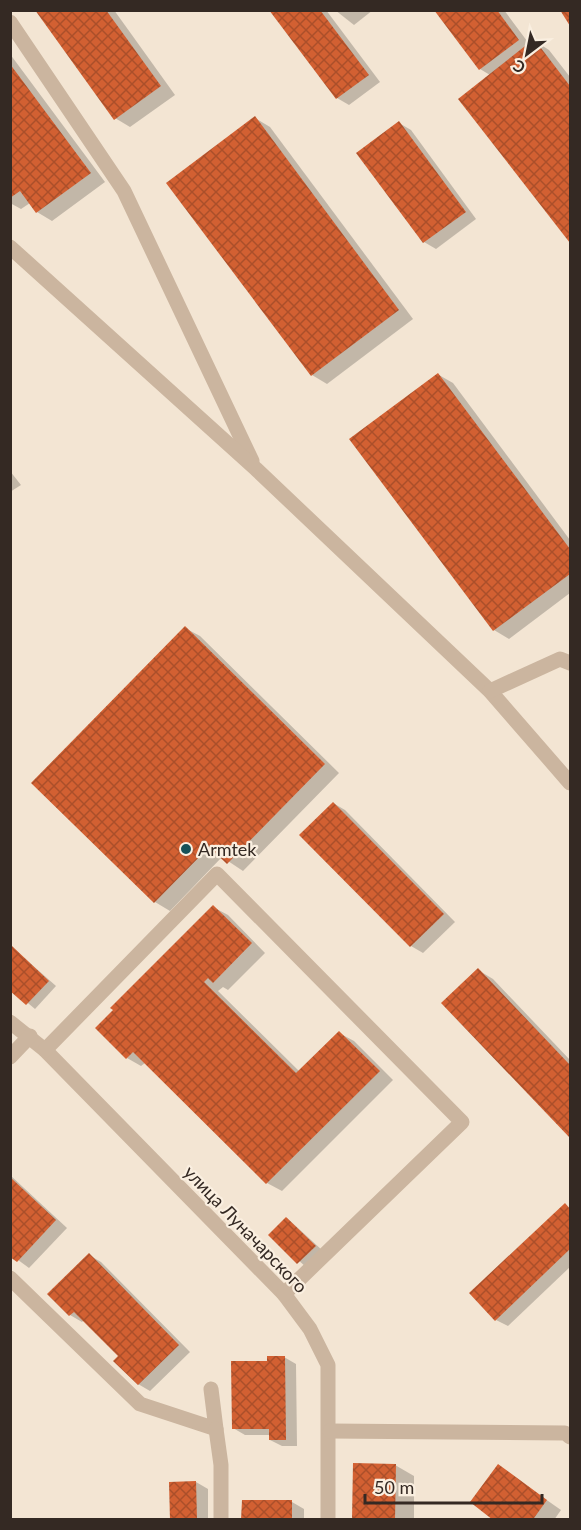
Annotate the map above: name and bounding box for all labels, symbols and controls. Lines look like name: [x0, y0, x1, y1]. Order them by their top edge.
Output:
north arrow: [497, 24, 557, 84]
text: С: [509, 56, 528, 78]
place label: Armtek: [198, 838, 257, 860]
marker: Armtek: [179, 842, 193, 856]
street label: улица Луначарского: [180, 1161, 312, 1297]
scale bar: [365, 1467, 542, 1505]
text: 50 m: [374, 1476, 414, 1498]

